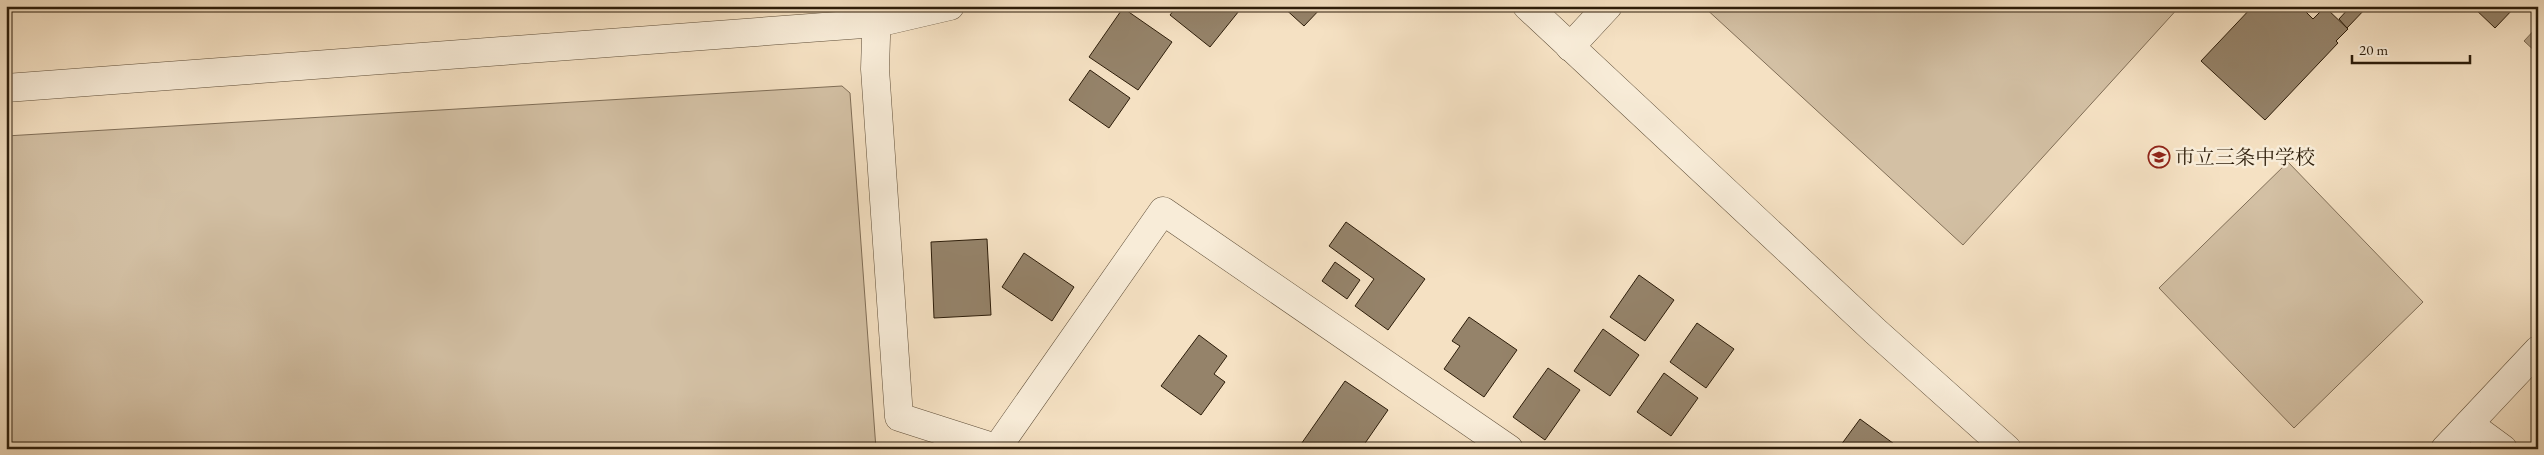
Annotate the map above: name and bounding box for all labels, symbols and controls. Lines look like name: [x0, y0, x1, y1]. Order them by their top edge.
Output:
scale bar: [2352, 32, 2469, 64]
text: 20 m: [2359, 40, 2388, 59]
place label: 市立三条中学校: [2175, 144, 2315, 170]
school or university icon: 市立三条中学校: [2147, 145, 2171, 169]

